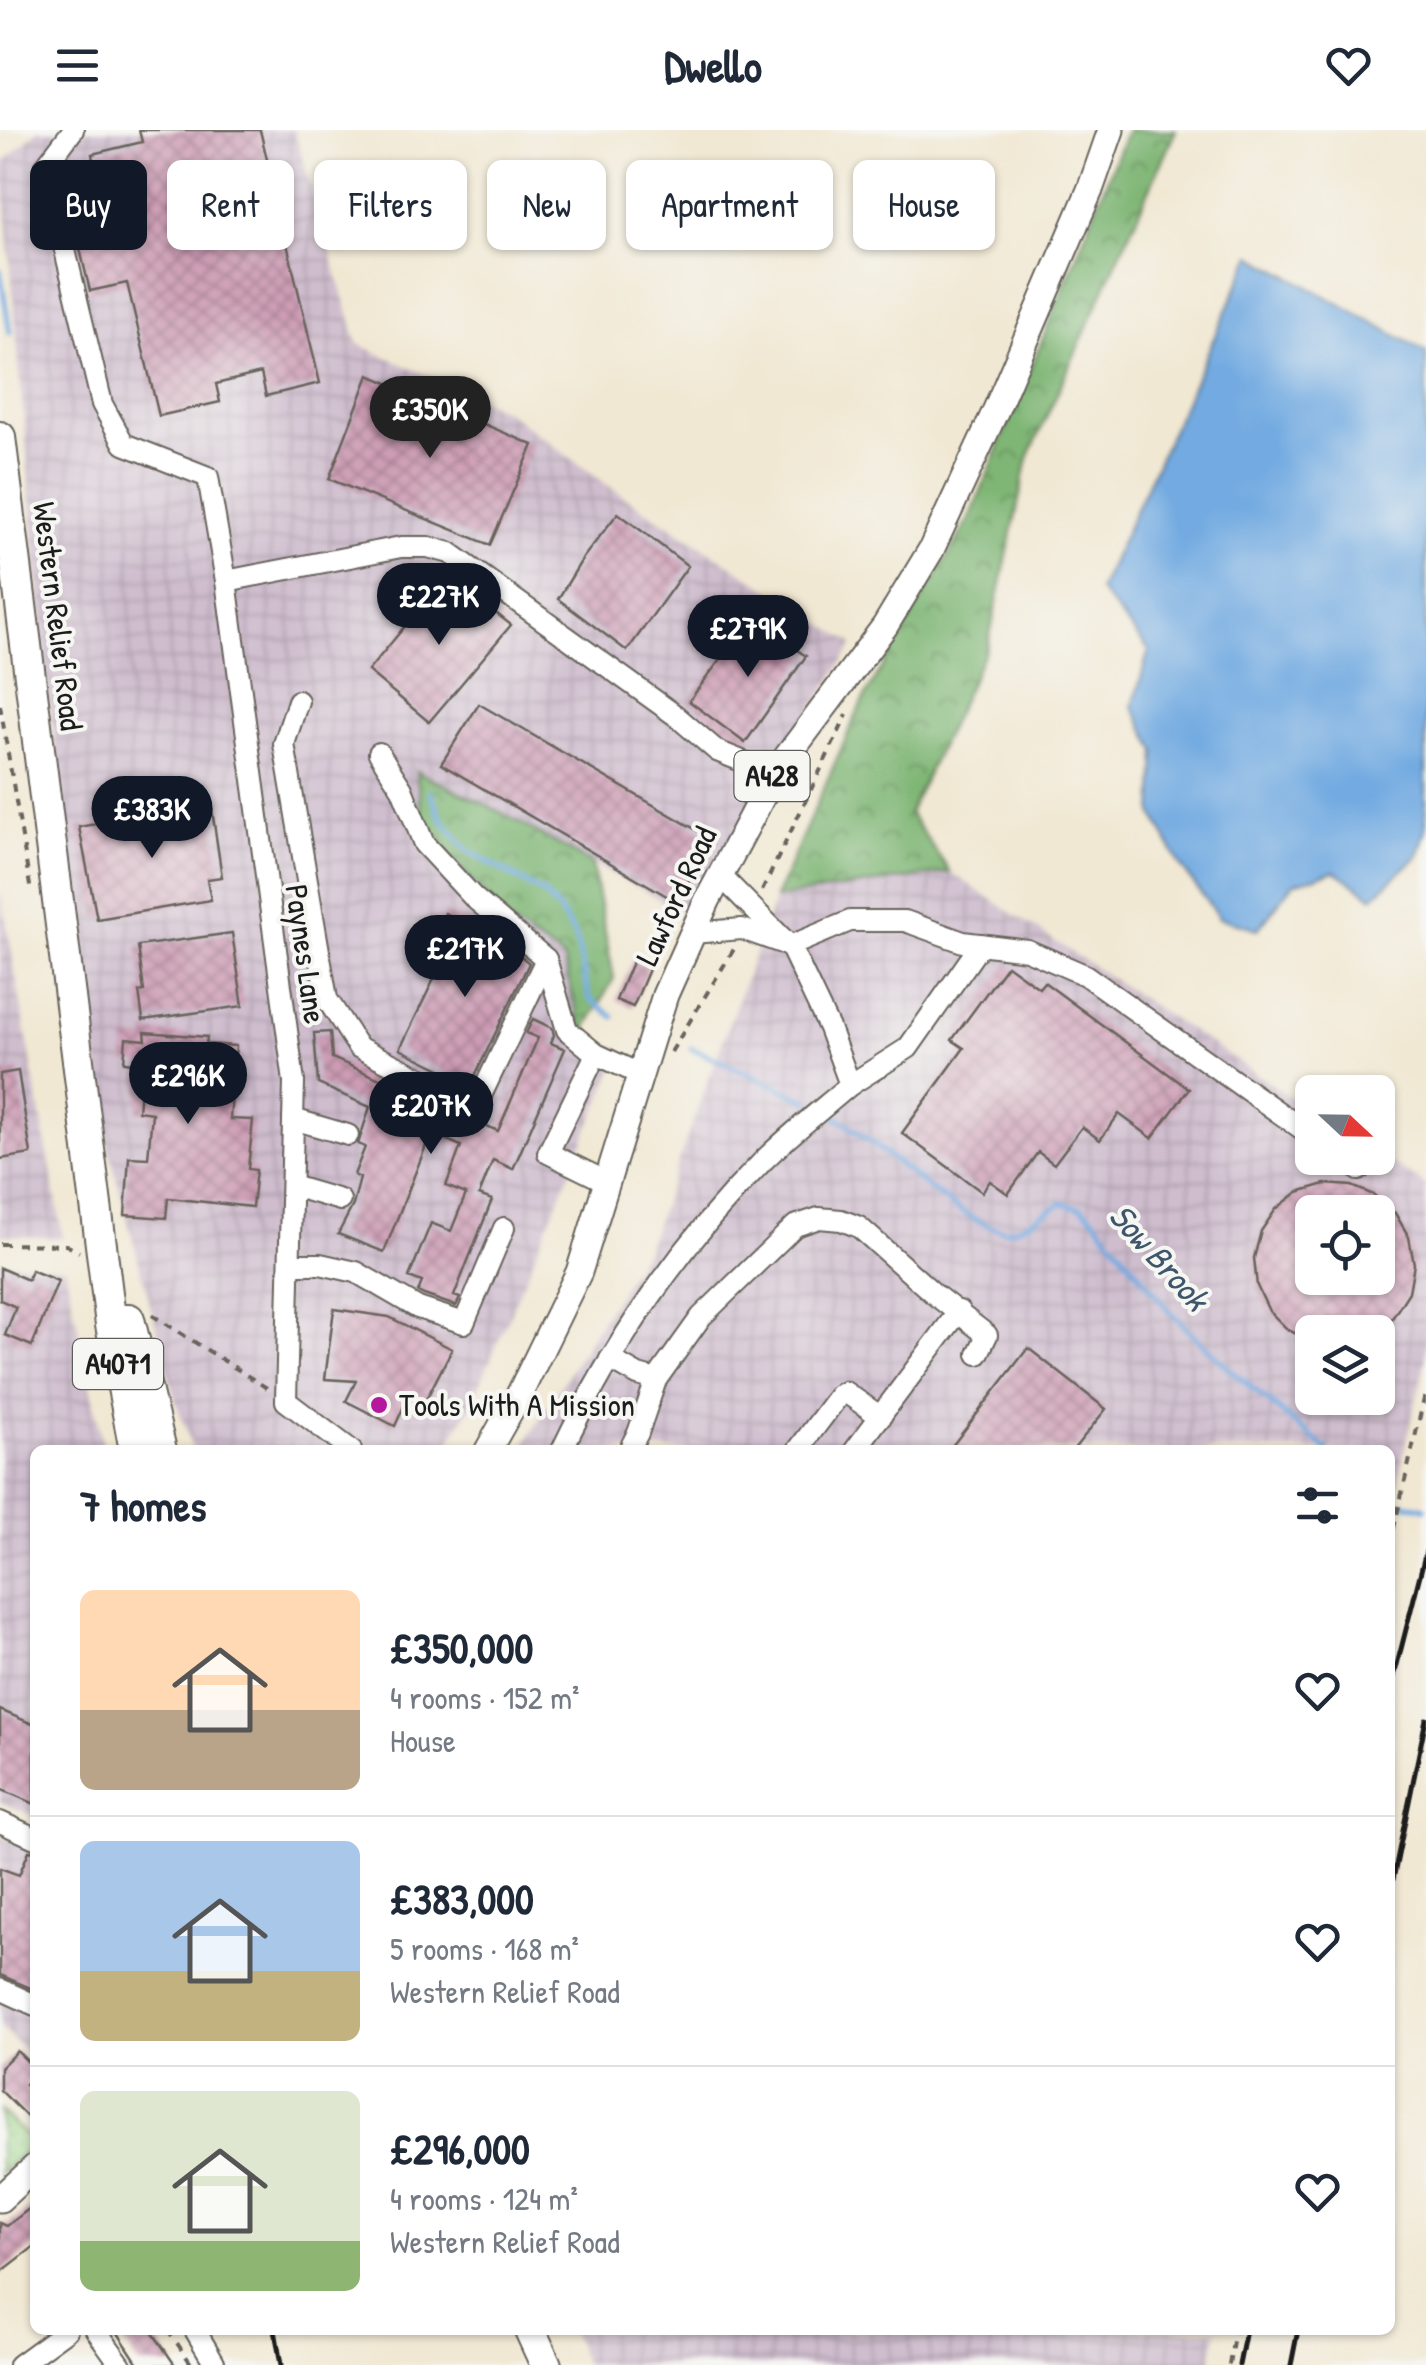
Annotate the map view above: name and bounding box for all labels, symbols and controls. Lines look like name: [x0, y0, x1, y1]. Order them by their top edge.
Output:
text: Dwello: [664, 35, 762, 96]
icon: menu: [50, 38, 105, 93]
icon: heart: [1321, 38, 1376, 93]
chip: Buy: [30, 160, 147, 250]
chip: Rent: [167, 160, 294, 250]
chip: Filters: [314, 160, 467, 250]
chip: New: [487, 160, 606, 250]
chip: Apartment: [626, 160, 833, 250]
chip: House: [853, 160, 995, 250]
pin: £350K: [360, 376, 500, 461]
text: £350K: [392, 387, 468, 430]
street label: Western Relief Road: [23, 499, 94, 733]
pin: £227K: [369, 563, 509, 648]
text: £227K: [399, 574, 479, 617]
pin: £279K: [678, 595, 818, 680]
text: £279K: [710, 606, 786, 649]
road number: A428: [734, 751, 810, 801]
pin: £383K: [82, 776, 222, 861]
text: £383K: [114, 787, 190, 830]
street label: Lawford Road: [625, 820, 726, 972]
street label: Paynes Lane: [275, 882, 338, 1026]
pin: £217K: [395, 915, 535, 1000]
text: £217K: [427, 926, 503, 969]
pin: £296K: [118, 1042, 258, 1127]
text: £296K: [151, 1053, 225, 1096]
pin: £207K: [361, 1072, 501, 1157]
north arrow: [1295, 1075, 1395, 1175]
map controls: [1295, 1075, 1395, 1415]
text: £207K: [391, 1083, 471, 1126]
water label: Sow Brook: [1099, 1193, 1222, 1323]
button: locate: [1295, 1195, 1395, 1295]
button: layers: [1295, 1315, 1395, 1415]
road number: A4071: [73, 1339, 163, 1389]
place label: Tools With A Mission: [399, 1383, 635, 1426]
marker: Tools With A Mission: [368, 1394, 390, 1416]
text: 7 homes: [80, 1477, 206, 1534]
icon: filters: [1290, 1478, 1345, 1533]
text: £350,000: [390, 1619, 533, 1676]
icon: home: [160, 1630, 280, 1750]
icon: heart: [1290, 1663, 1345, 1718]
text: 4 rooms · 152 m²: [390, 1676, 579, 1719]
text: House: [390, 1719, 456, 1762]
text: £383,000: [390, 1870, 534, 1927]
icon: home: [160, 1881, 280, 2001]
icon: heart: [1290, 1914, 1345, 1969]
text: 5 rooms · 168 m²: [390, 1927, 579, 1970]
text: Western Relief Road: [390, 1970, 620, 2013]
text: £296,000: [390, 2120, 530, 2177]
icon: home: [160, 2131, 280, 2251]
icon: heart: [1290, 2164, 1345, 2219]
text: 4 rooms · 124 m²: [390, 2177, 578, 2220]
text: Western Relief Road: [390, 2220, 620, 2263]

